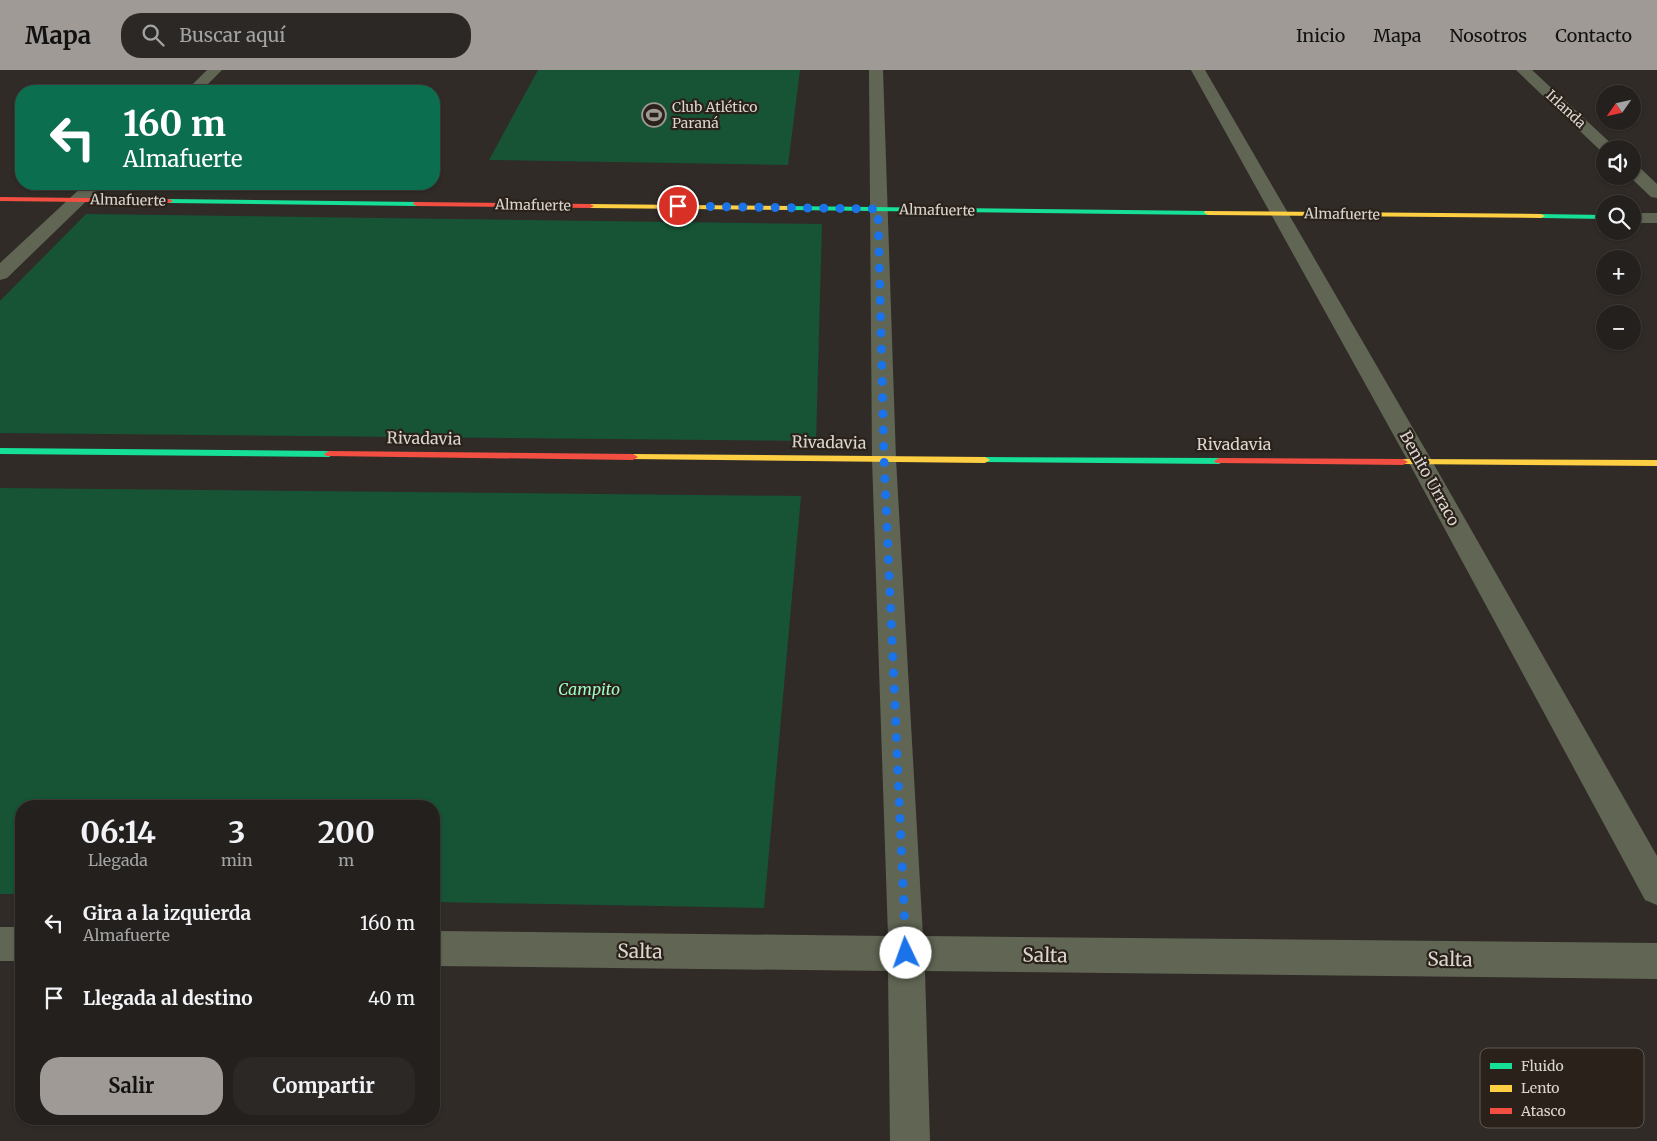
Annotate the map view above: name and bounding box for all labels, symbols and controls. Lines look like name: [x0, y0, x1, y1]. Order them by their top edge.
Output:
search box: [121, 13, 471, 58]
text: Mapa: [25, 20, 91, 51]
icon: search: [139, 21, 167, 49]
text: Buscar aquí: [179, 23, 285, 47]
text: Inicio: [1296, 24, 1345, 47]
text: Mapa: [1373, 24, 1422, 47]
text: Nosotros: [1450, 24, 1527, 47]
text: Contacto: [1555, 24, 1632, 47]
north arrow: [1596, 85, 1641, 130]
map controls: [1596, 85, 1641, 350]
street label: Irlanda: [1542, 86, 1590, 132]
place label: Club Atlético Paraná: [672, 98, 757, 132]
text: 160 m: [123, 102, 226, 146]
sports icon: Club Atlético Paraná: [641, 102, 667, 128]
icon: left: [40, 105, 105, 170]
button: sound: [1596, 140, 1641, 185]
text: Almafuerte: [123, 145, 242, 173]
pin: [657, 185, 699, 227]
street label: Almafuerte: [89, 190, 166, 210]
icon: arrive: [664, 192, 692, 220]
street label: Almafuerte: [494, 195, 571, 215]
button: search: [1596, 195, 1641, 240]
street label: Almafuerte: [898, 200, 975, 220]
street label: Almafuerte: [1303, 204, 1380, 224]
button: +: [1596, 250, 1641, 295]
button: −: [1596, 305, 1641, 350]
street label: Rivadavia: [386, 427, 462, 449]
street label: Benito Urraco: [1396, 427, 1464, 529]
street label: Rivadavia: [791, 431, 867, 453]
street label: Rivadavia: [1197, 434, 1272, 454]
park label: Campito: [558, 679, 620, 699]
text: 06:14: [80, 813, 156, 851]
text: 3: [228, 813, 245, 851]
text: 200: [318, 813, 375, 851]
text: Llegada: [88, 850, 148, 870]
text: min: [221, 850, 253, 870]
text: m: [338, 850, 354, 870]
text: Gira a la izquierda: [83, 901, 251, 925]
icon: left: [40, 909, 68, 937]
text: 160 m: [360, 911, 415, 935]
text: Almafuerte: [83, 925, 170, 945]
position arrow: [879, 926, 931, 978]
street label: Salta: [617, 939, 663, 963]
street label: Salta: [1022, 943, 1068, 967]
street label: Salta: [1427, 947, 1473, 971]
icon: arrive: [40, 984, 68, 1012]
text: Llegada al destino: [83, 986, 253, 1010]
text: 40 m: [368, 986, 415, 1010]
legend: [1480, 1048, 1644, 1128]
button: Salir: [40, 1057, 223, 1115]
button: Compartir: [233, 1057, 415, 1115]
text: Fluido: [1521, 1057, 1564, 1075]
text: Lento: [1521, 1079, 1560, 1097]
text: Atasco: [1520, 1102, 1566, 1120]

